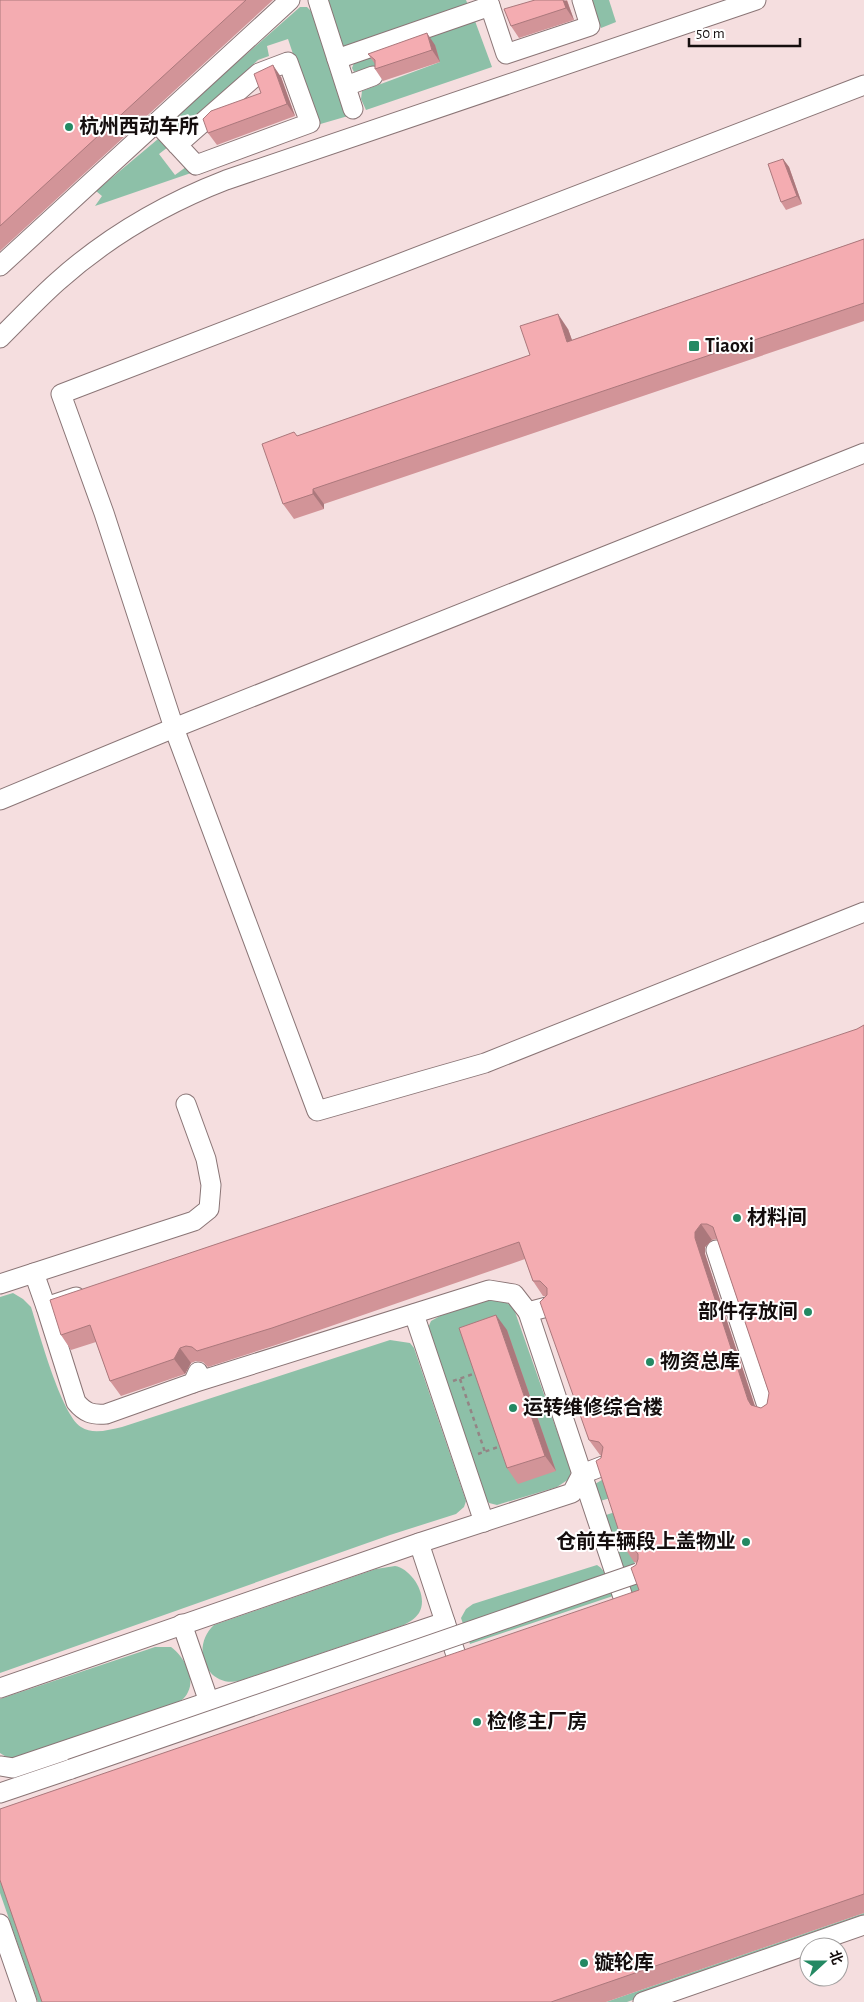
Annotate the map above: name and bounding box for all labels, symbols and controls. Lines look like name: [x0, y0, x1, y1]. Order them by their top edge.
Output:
scale bar: [689, 15, 800, 47]
text: 50 m: [696, 26, 725, 41]
place label: 杭州西动车所: [79, 115, 199, 137]
marker: 杭州西动车所: [63, 121, 75, 133]
place label: Tiaoxi: [705, 336, 754, 356]
marker: Tiaoxi: [687, 339, 701, 353]
place label: 材料间: [747, 1206, 807, 1228]
marker: 材料间: [731, 1212, 743, 1224]
place label: 部件存放间: [698, 1300, 798, 1322]
marker: 部件存放间: [802, 1306, 814, 1318]
place label: 物资总库: [660, 1350, 740, 1372]
marker: 物资总库: [644, 1356, 656, 1368]
place label: 运转维修综合楼: [523, 1396, 663, 1418]
marker: 运转维修综合楼: [507, 1402, 519, 1414]
place label: 仓前车辆段上盖物业: [556, 1530, 736, 1552]
marker: 仓前车辆段上盖物业: [740, 1536, 752, 1548]
place label: 检修主厂房: [487, 1710, 587, 1732]
marker: 检修主厂房: [471, 1716, 483, 1728]
north arrow: [799, 1937, 849, 1987]
text: 北: [826, 1948, 845, 1967]
place label: 镟轮库: [594, 1951, 654, 1973]
marker: 镟轮库: [578, 1957, 590, 1969]

